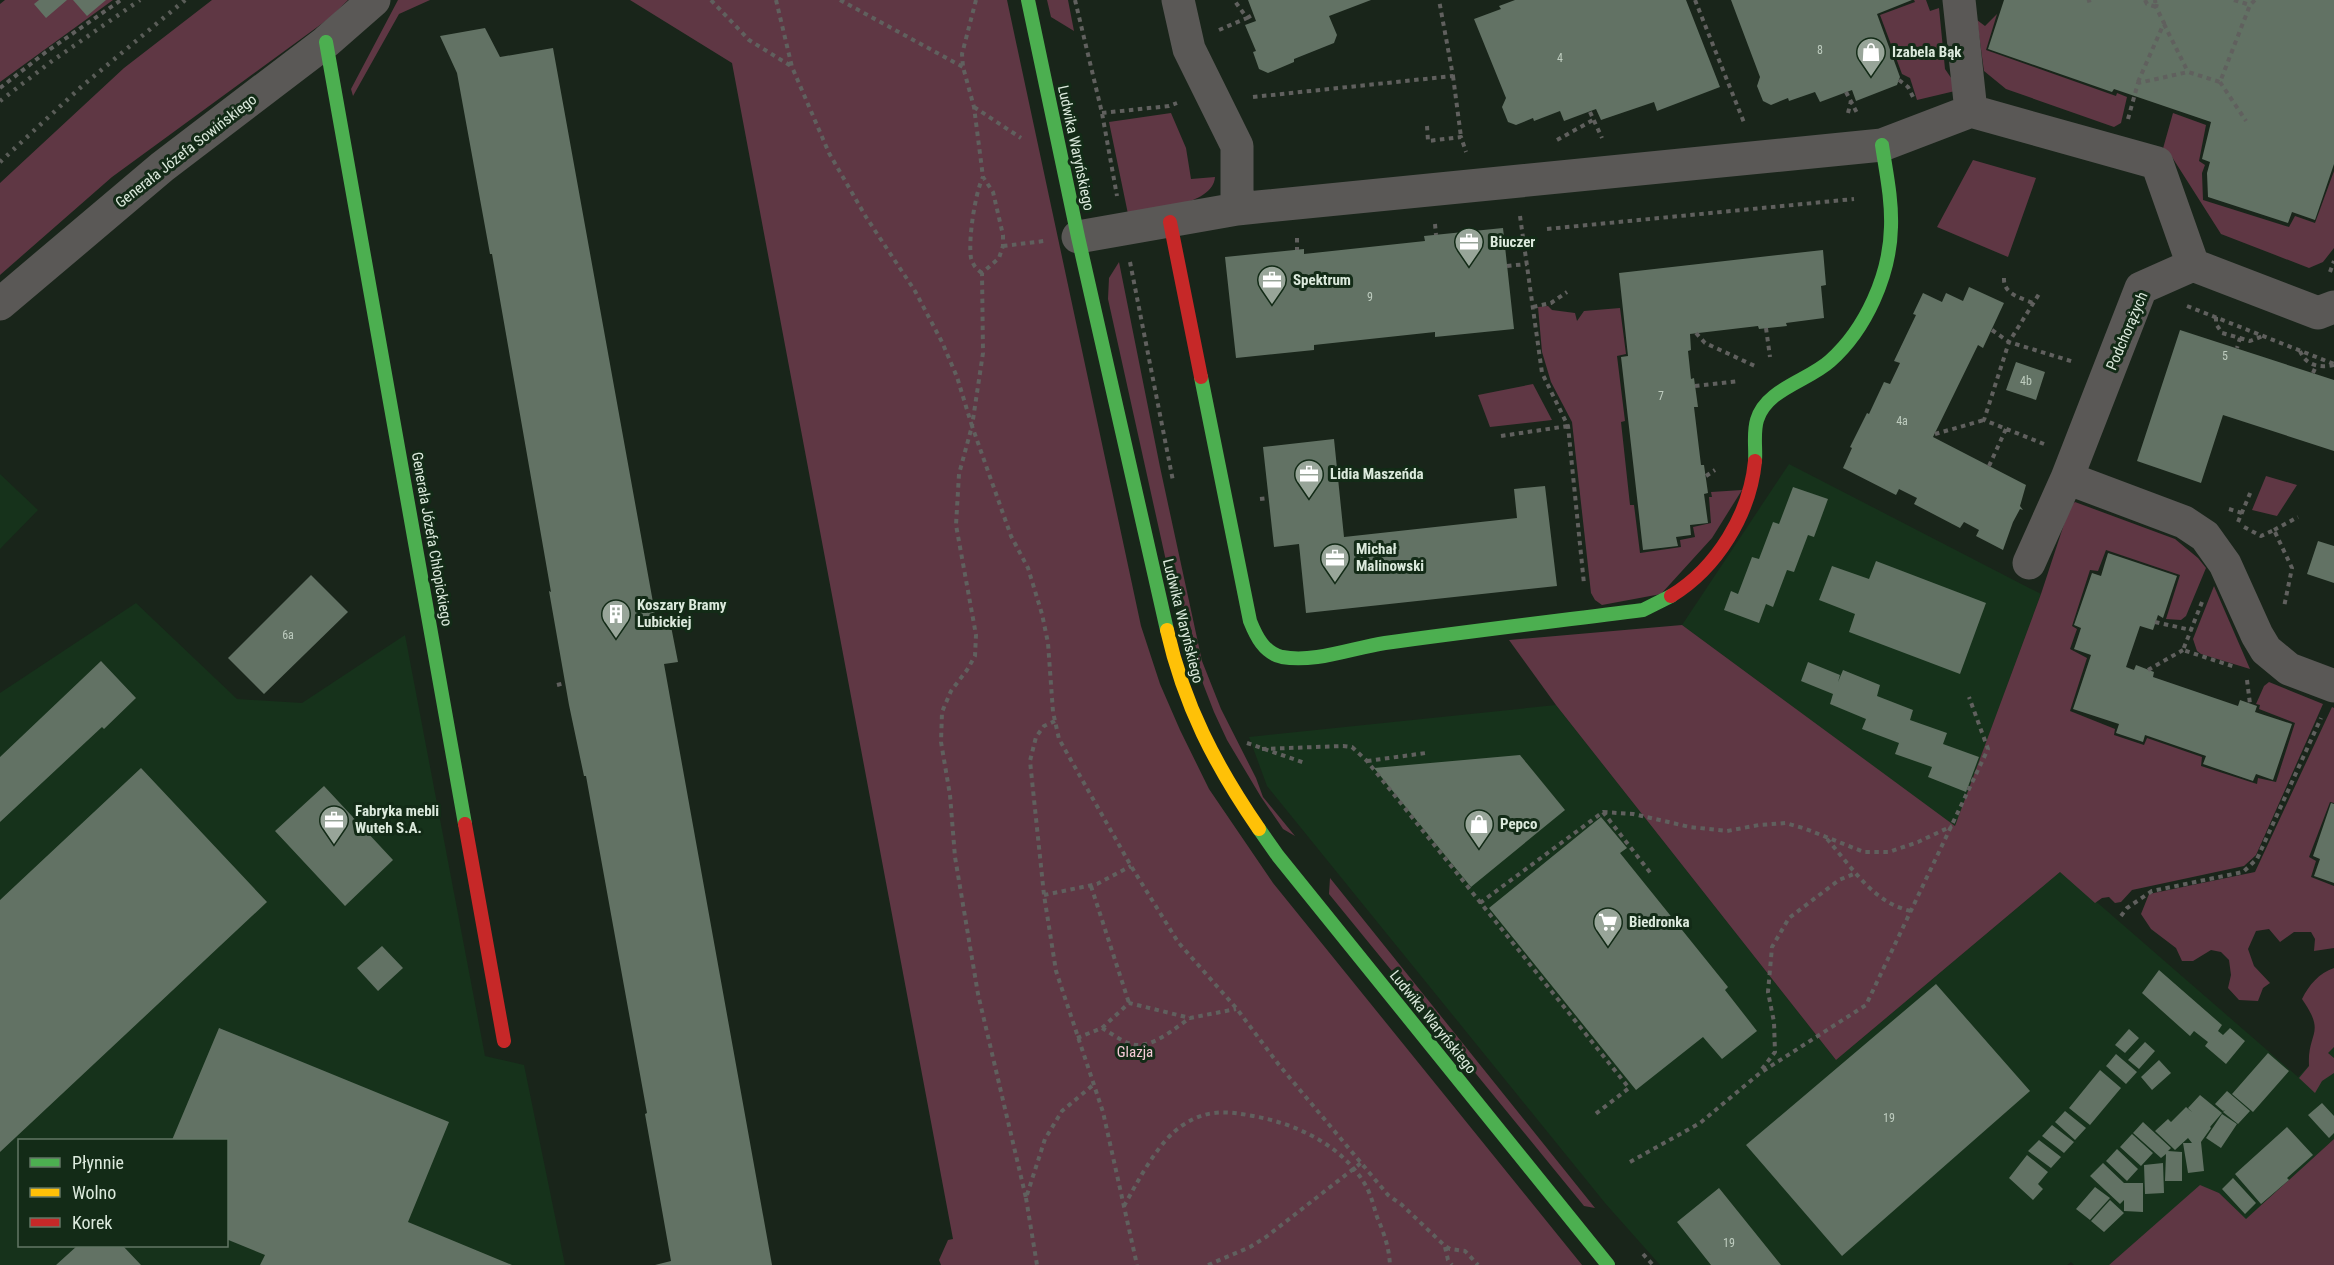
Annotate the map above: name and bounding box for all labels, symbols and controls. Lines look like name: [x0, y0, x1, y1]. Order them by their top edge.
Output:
shop icon: Izabela Bąk: [1855, 36, 1887, 78]
house number: 8: [1817, 43, 1823, 57]
place label: Izabela Bąk: [1892, 43, 1962, 61]
house number: 4: [1557, 51, 1563, 65]
street label: Ludwika Waryńskiego: [1054, 84, 1098, 212]
street label: Generała Józefa Sowińskiego: [112, 90, 260, 212]
office icon: Biuczer: [1453, 226, 1485, 268]
place label: Biuczer: [1490, 233, 1535, 251]
office icon: Spektrum: [1256, 264, 1288, 306]
place label: Spektrum: [1293, 271, 1351, 289]
street label: Podchorążych: [2102, 289, 2152, 373]
house number: 9: [1367, 290, 1373, 304]
house number: 5: [2222, 349, 2228, 363]
house number: 4b: [2020, 374, 2032, 388]
house number: 7: [1658, 389, 1664, 403]
house number: 4a: [1896, 414, 1908, 428]
street label: Generała Józefa Chłopickiego: [408, 451, 456, 627]
office icon: Lidia Maszeńda: [1293, 458, 1325, 500]
place label: Lidia Maszeńda: [1330, 465, 1424, 483]
place label: Michał Malinowski: [1356, 540, 1424, 575]
office icon: Michał Malinowski: [1319, 542, 1351, 584]
street label: Ludwika Waryńskiego: [1159, 557, 1207, 685]
place label: Koszary Bramy Lubickiej: [637, 596, 727, 631]
building icon: Koszary Bramy Lubickiej: [600, 598, 632, 640]
house number: 6a: [282, 628, 294, 642]
place label: Fabryka mebli Wuteh S.A.: [355, 802, 439, 837]
office icon: Fabryka mebli Wuteh S.A.: [318, 804, 350, 846]
shop icon: Pepco: [1463, 808, 1495, 850]
place label: Pepco: [1500, 815, 1537, 833]
supermarket icon: Biedronka: [1592, 906, 1624, 948]
place label: Biedronka: [1629, 913, 1690, 931]
street label: Ludwika Waryńskiego: [1386, 967, 1480, 1077]
park label: Glazja: [1117, 1043, 1153, 1061]
house number: 19: [1883, 1111, 1895, 1125]
legend: [18, 1139, 228, 1247]
text: Płynnie: [72, 1152, 124, 1173]
text: Wolno: [72, 1182, 116, 1203]
text: Korek: [72, 1212, 112, 1233]
house number: 19: [1723, 1236, 1735, 1250]

